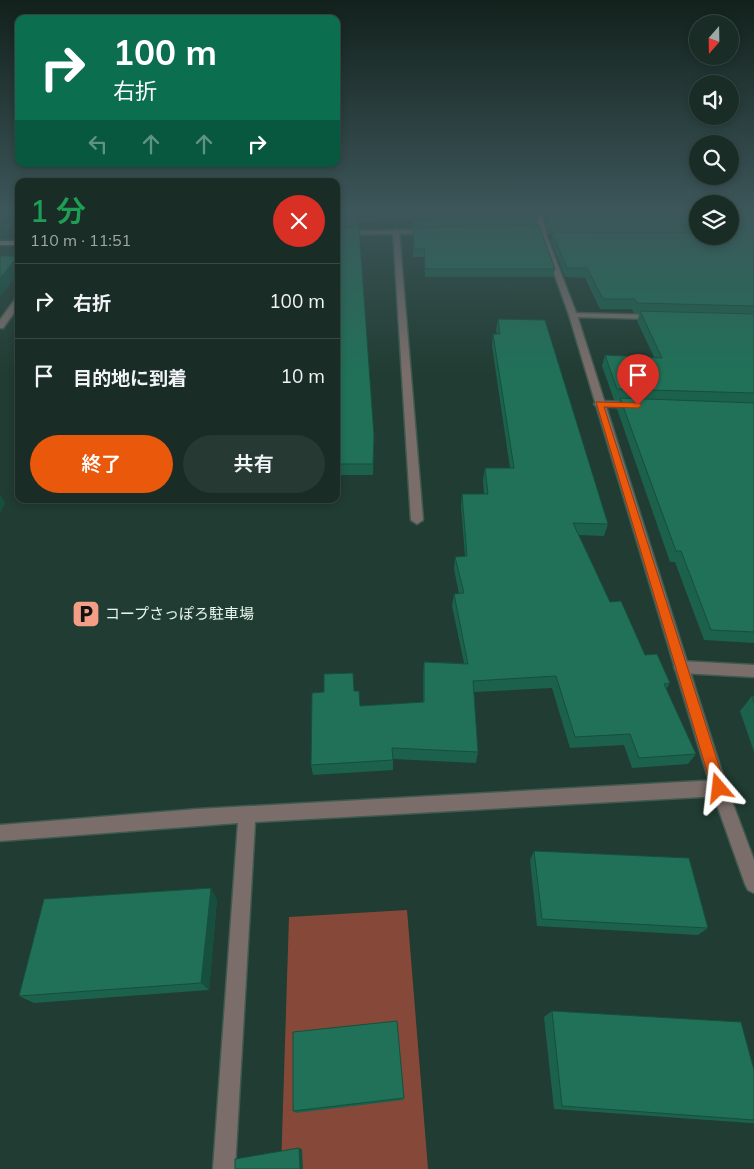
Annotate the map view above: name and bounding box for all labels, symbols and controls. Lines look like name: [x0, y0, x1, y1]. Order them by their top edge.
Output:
north arrow: [689, 15, 739, 65]
map controls: [689, 15, 739, 245]
text: 100 m: [113, 30, 217, 74]
icon: right: [30, 35, 95, 100]
button: sound: [689, 75, 739, 125]
text: 右折: [113, 77, 157, 105]
icon: left: [84, 130, 112, 158]
icon: ahead: [137, 130, 165, 158]
icon: ahead: [190, 130, 218, 158]
icon: right: [243, 130, 271, 158]
button: search: [689, 135, 739, 185]
text: 1 分: [30, 192, 86, 230]
button: close: [273, 195, 325, 247]
button: layers: [689, 195, 739, 245]
text: 110 m · 11:51: [30, 230, 131, 250]
icon: right: [30, 287, 58, 315]
text: 100 m: [269, 289, 325, 313]
text: 右折: [73, 291, 111, 315]
pin: [617, 354, 659, 405]
icon: arrive: [624, 361, 652, 389]
icon: arrive: [30, 362, 58, 390]
text: 10 m: [281, 364, 325, 388]
text: 目的地に到着: [73, 366, 187, 390]
button: 終了: [30, 435, 173, 493]
button: 共有: [183, 435, 325, 493]
parking icon: コープさっぽろ駐車場: [71, 599, 101, 629]
place label: コープさっぽろ駐車場: [105, 604, 254, 623]
position arrow: [692, 761, 744, 813]

